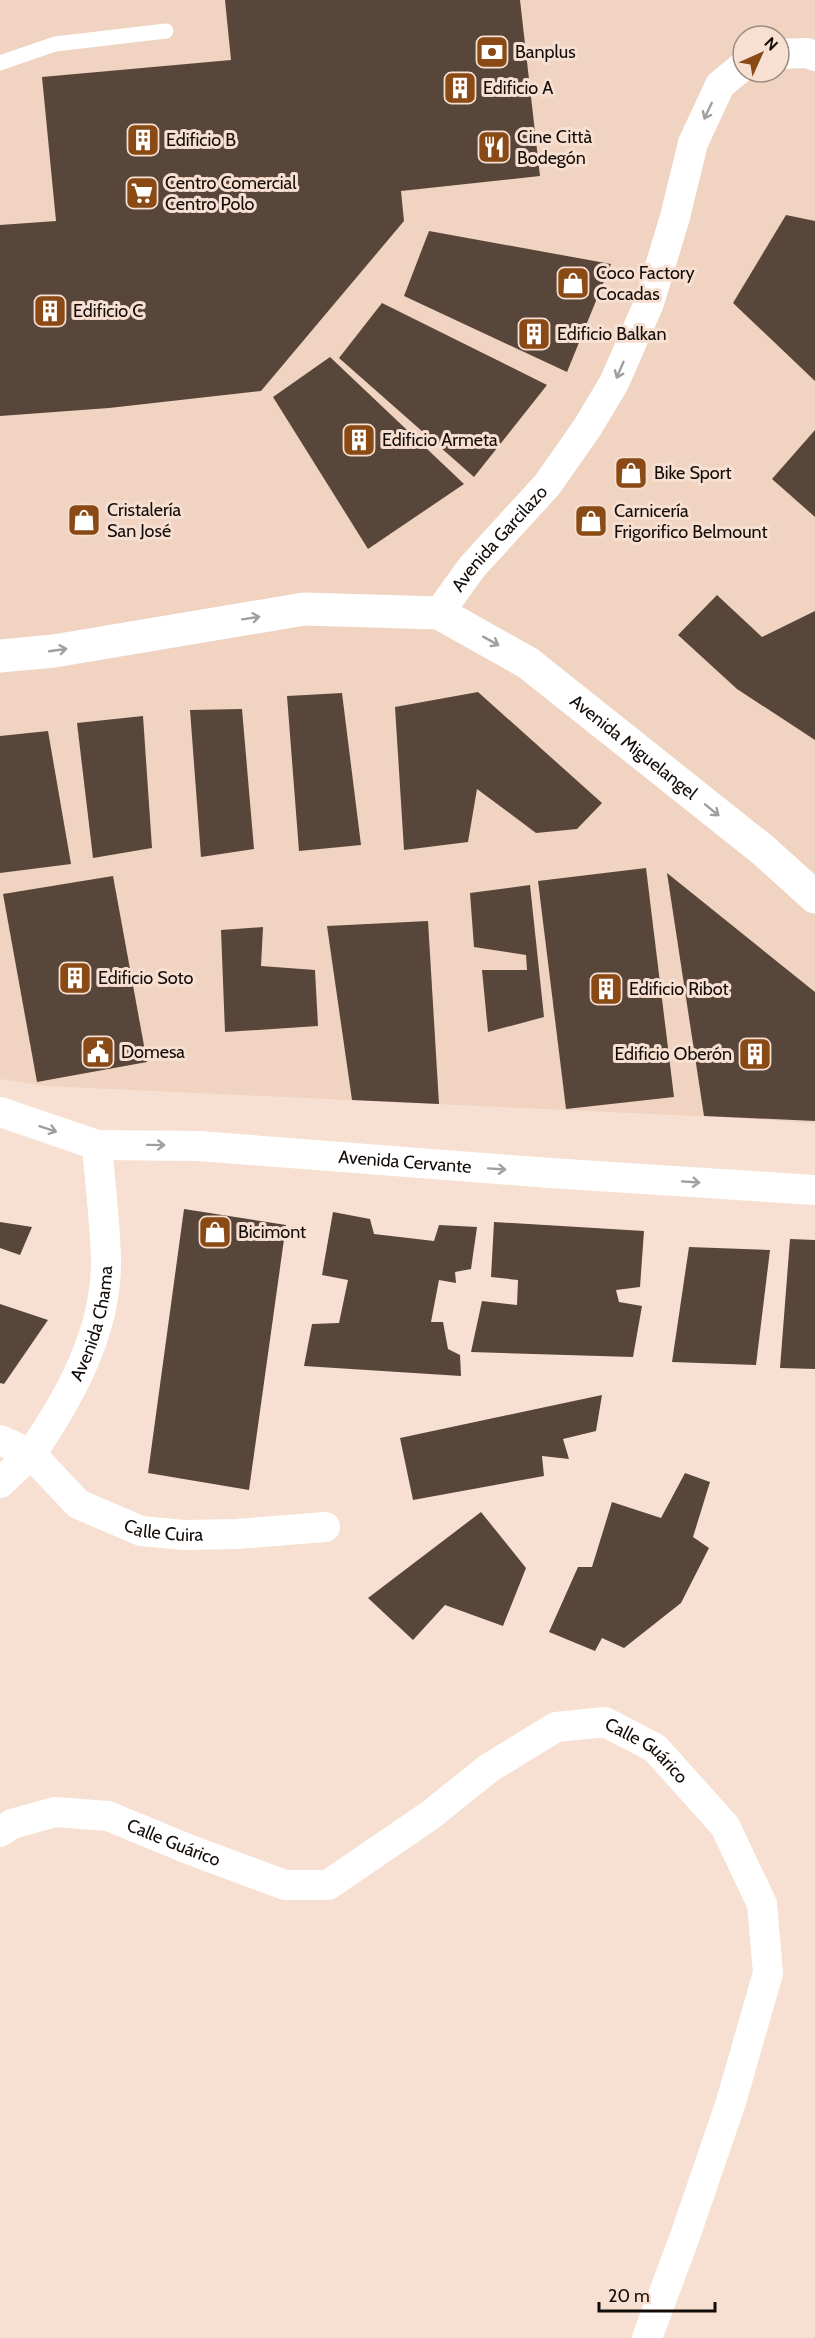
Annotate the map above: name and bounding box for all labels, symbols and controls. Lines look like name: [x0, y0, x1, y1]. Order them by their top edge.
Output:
north arrow: [731, 24, 791, 84]
text: N: [761, 33, 782, 54]
bank icon: Banplus: [474, 34, 510, 70]
place label: Banplus: [515, 41, 576, 63]
building icon: Edificio A: [442, 70, 478, 106]
place label: Edificio A: [483, 77, 553, 99]
one-way arrow: [702, 102, 713, 120]
building icon: Edificio B: [125, 122, 161, 158]
place label: Cine Città Bodegón: [517, 126, 592, 169]
place label: Edificio B: [166, 129, 236, 151]
restaurant icon: Cine Città Bodegón: [476, 129, 512, 165]
place label: Centro Comercial Centro Polo: [165, 172, 297, 215]
supermarket icon: Centro Comercial Centro Polo: [124, 175, 160, 211]
place label: Coco Factory Cocadas: [596, 262, 695, 305]
shop icon: Coco Factory Cocadas: [555, 265, 591, 301]
building icon: Edificio C: [32, 293, 68, 329]
place label: Edificio C: [73, 300, 143, 322]
building icon: Edificio Balkan: [516, 316, 552, 352]
place label: Edificio Balkan: [557, 323, 667, 345]
one-way arrow: [614, 361, 625, 379]
building icon: Edificio Armeta: [341, 422, 377, 458]
place label: Edificio Armeta: [382, 429, 498, 451]
shop icon: Bike Sport: [613, 455, 649, 491]
place label: Bike Sport: [654, 462, 731, 484]
street label: Avenida Garcilazo: [447, 481, 552, 596]
place label: Cristalería San José: [107, 499, 182, 542]
place label: Carnicería Frigorifico Belmount: [614, 500, 768, 543]
shop icon: Cristalería San José: [66, 502, 102, 538]
shop icon: Carnicería Frigorifico Belmount: [573, 503, 609, 539]
one-way arrow: [240, 612, 260, 623]
one-way arrow: [481, 636, 499, 647]
one-way arrow: [48, 644, 68, 655]
street label: Avenida Miguelangel: [566, 690, 702, 805]
one-way arrow: [704, 803, 720, 816]
building icon: Edificio Soto: [57, 960, 93, 996]
place label: Edificio Soto: [98, 967, 193, 989]
building icon: Edificio Ribot: [588, 971, 624, 1007]
place label: Edificio Ribot: [629, 978, 729, 1000]
public building icon: Domesa: [80, 1034, 116, 1070]
building icon: Edificio Oberón: [737, 1036, 773, 1072]
place label: Domesa: [121, 1041, 185, 1063]
place label: Edificio Oberón: [614, 1043, 732, 1065]
one-way arrow: [38, 1125, 57, 1136]
one-way arrow: [145, 1139, 165, 1150]
street label: Avenida Cervante: [338, 1146, 472, 1178]
one-way arrow: [486, 1163, 506, 1174]
one-way arrow: [681, 1177, 701, 1188]
shop icon: Bicimont: [197, 1214, 233, 1250]
place label: Bicimont: [238, 1221, 306, 1243]
street label: Avenida Chama: [65, 1265, 117, 1385]
street label: Calle Cuira: [121, 1514, 204, 1546]
street label: Calle Guárico: [601, 1713, 693, 1788]
street label: Calle Guárico: [123, 1814, 224, 1871]
scale bar: [599, 2275, 714, 2313]
text: 20 m: [608, 2285, 650, 2307]

